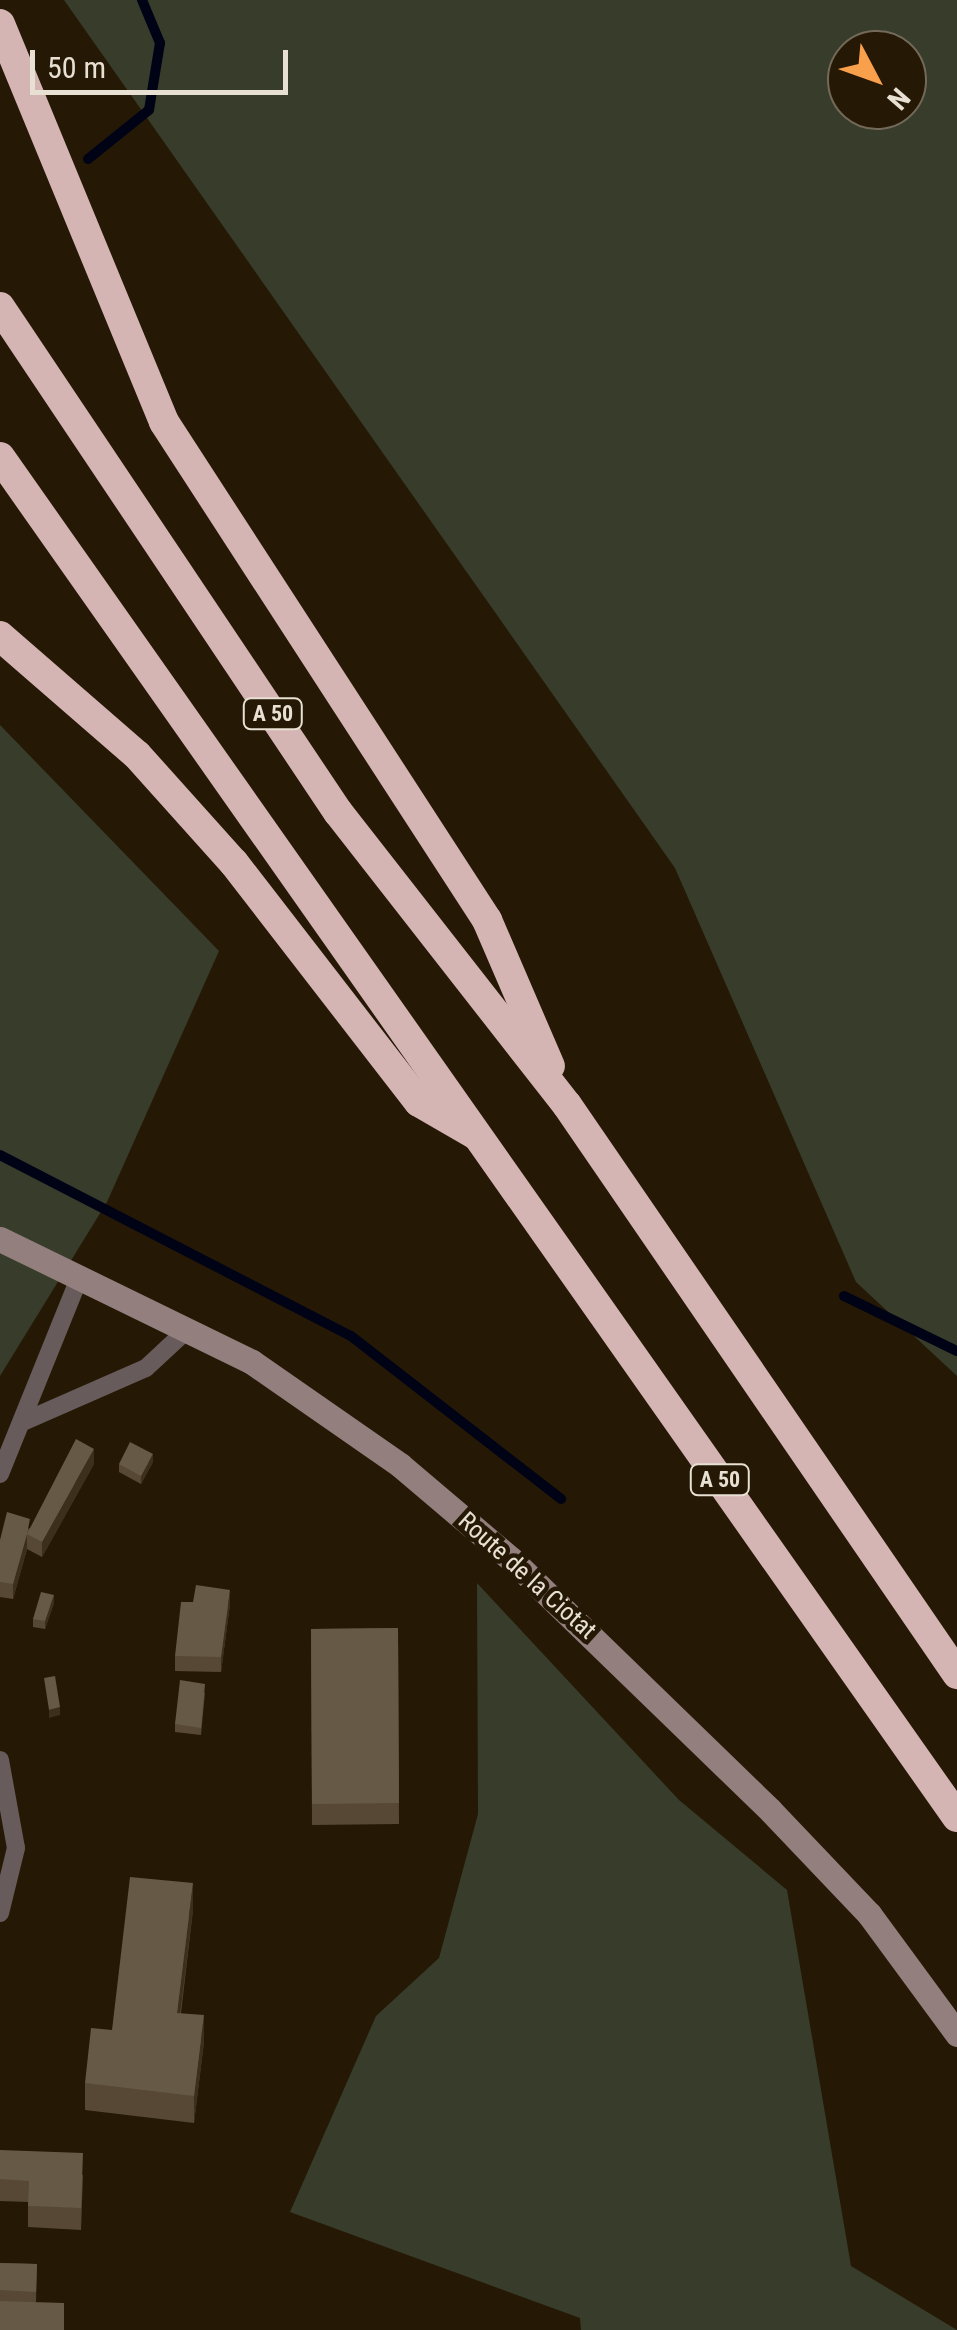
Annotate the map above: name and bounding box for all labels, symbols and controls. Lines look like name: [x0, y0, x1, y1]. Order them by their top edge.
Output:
scale bar: [35, 30, 292, 92]
north arrow: [827, 30, 927, 130]
text: 50 m: [47, 50, 106, 85]
text: N: [880, 81, 917, 116]
road number: A 50: [240, 697, 306, 731]
road number: A 50: [688, 1463, 752, 1497]
street label: Route de la Ciotat: [452, 1506, 602, 1646]

